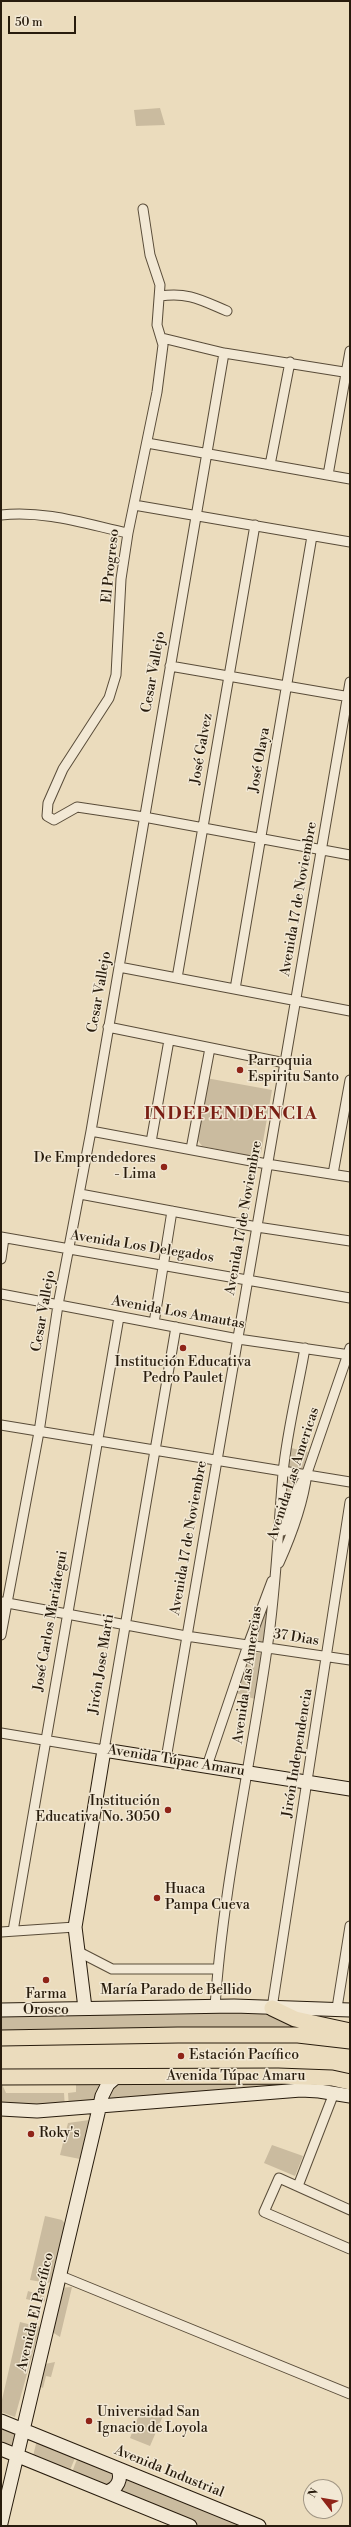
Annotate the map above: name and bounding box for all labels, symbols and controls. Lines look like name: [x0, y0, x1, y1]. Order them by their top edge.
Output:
scale bar: [10, 8, 78, 34]
text: 50 m: [15, 15, 43, 30]
street label: El Progreso: [99, 528, 123, 604]
street label: Cesar Vallejo: [139, 630, 169, 714]
street label: José Galvez: [187, 712, 217, 786]
street label: José Olaya: [246, 726, 274, 794]
street label: Avenida 17 de Noviembre: [277, 820, 321, 978]
street label: Cesar Vallejo: [85, 950, 115, 1034]
place label: Parroquia Espiritu Santo: [248, 1054, 339, 1086]
marker: Parroquia Espiritu Santo: [235, 1065, 245, 1075]
district label: INDEPENDENCIA: [144, 1104, 318, 1126]
street label: Avenida 17 de Noviembre: [222, 1139, 266, 1297]
place label: De Emprendedores - Lima: [34, 1151, 156, 1184]
marker: De Emprendedores - Lima: [159, 1162, 169, 1172]
street label: Avenida Los Delegados: [69, 1227, 215, 1267]
street label: Cesar Vallejo: [29, 1269, 59, 1353]
street label: Avenida Los Amautas: [110, 1293, 246, 1333]
marker: Institución Educativa Pedro Paulet: [178, 1343, 188, 1353]
place label: Institución Educativa Pedro Paulet: [115, 1355, 251, 1388]
street label: Avenida Las Americas: [265, 1405, 323, 1543]
street label: Avenida 17 de Noviembre: [167, 1459, 211, 1617]
street label: José Carlos Mariátegui: [30, 1549, 72, 1693]
street label: Avenida Las Amercias: [230, 1605, 266, 1745]
street label: Jirón Jose Marti: [86, 1613, 118, 1715]
street label: 37 Dias: [272, 1626, 320, 1650]
street label: Jirón Independencia: [280, 1687, 316, 1819]
street label: Avenida Túpac Amaru: [106, 1742, 246, 1780]
place label: Institución Educativa No. 3050: [35, 1794, 160, 1826]
marker: Institución Educativa No. 3050: [163, 1805, 173, 1815]
place label: Huaca Pampa Cueva: [165, 1882, 250, 1914]
marker: Huaca Pampa Cueva: [152, 1893, 162, 1903]
marker: Farma Orosco: [41, 1975, 51, 1985]
street label: María Parado de Bellido: [100, 1983, 252, 1999]
place label: Farma Orosco: [23, 1987, 69, 2020]
place label: Estación Pacífico: [189, 2048, 299, 2064]
marker: Estación Pacífico: [176, 2051, 186, 2061]
street label: Avenida Túpac Amaru: [167, 2069, 305, 2085]
place label: Roky's: [39, 2126, 80, 2142]
marker: Roky's: [26, 2129, 36, 2139]
street label: Avenida El Pacífico: [14, 2251, 58, 2373]
place label: Universidad San Ignacio de Loyola: [97, 2405, 208, 2438]
marker: Universidad San Ignacio de Loyola: [84, 2416, 94, 2426]
street label: Avenida Industrial: [112, 2442, 226, 2502]
north arrow: [303, 2479, 343, 2519]
text: N: [305, 2486, 322, 2501]

